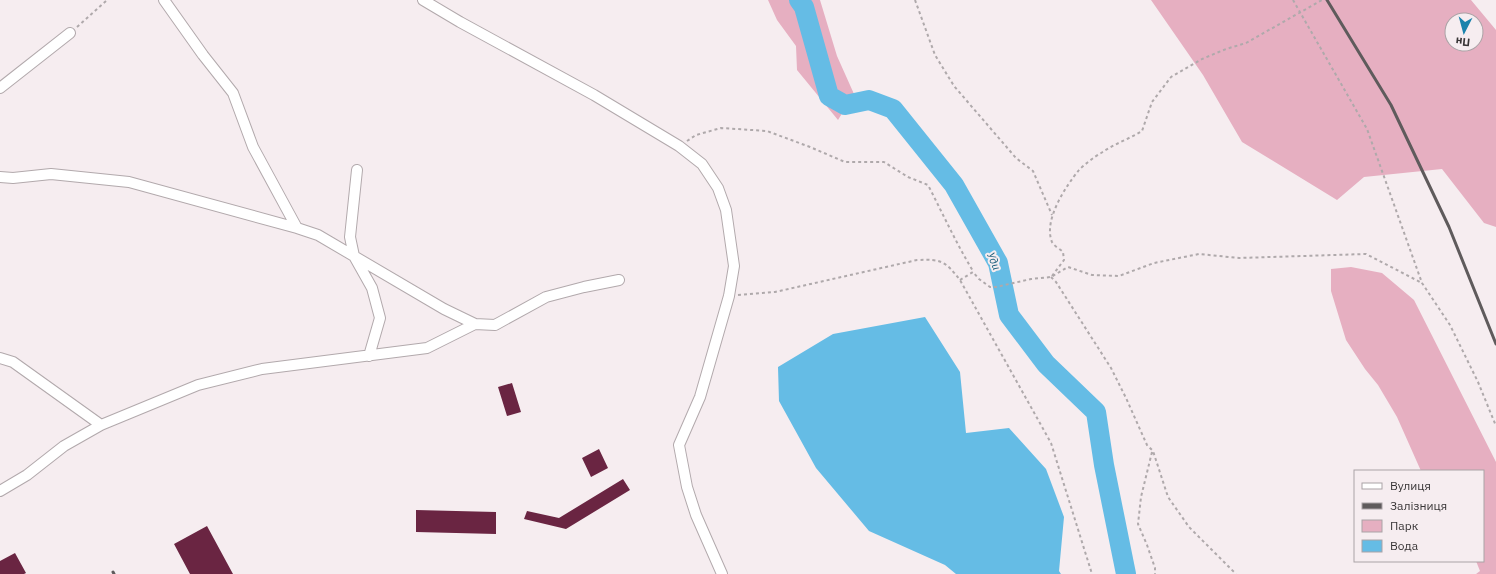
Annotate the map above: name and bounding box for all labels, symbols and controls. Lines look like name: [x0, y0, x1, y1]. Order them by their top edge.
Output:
north arrow: [1444, 12, 1484, 52]
text: Пн: [1455, 34, 1471, 50]
water label: Уди: [984, 250, 1004, 272]
legend: [1354, 470, 1484, 562]
text: Вулиця: [1390, 478, 1431, 493]
text: Залізниця: [1390, 498, 1447, 513]
text: Парк: [1390, 518, 1419, 533]
text: Вода: [1390, 538, 1419, 553]

